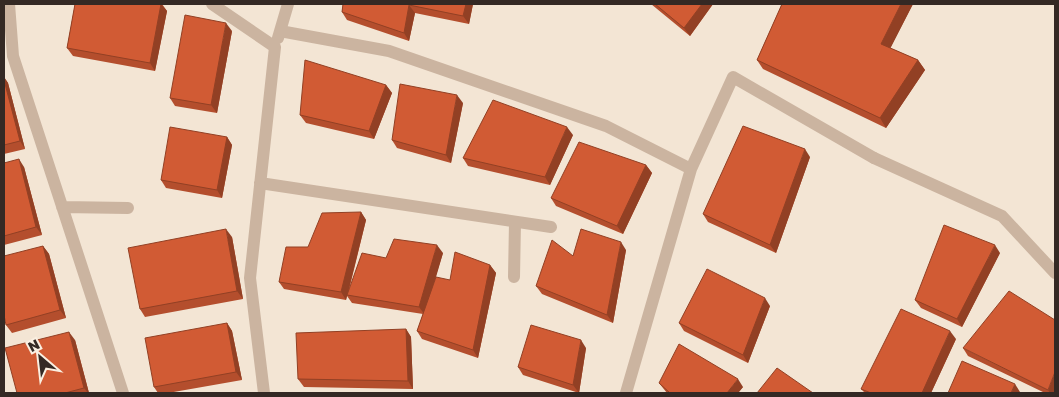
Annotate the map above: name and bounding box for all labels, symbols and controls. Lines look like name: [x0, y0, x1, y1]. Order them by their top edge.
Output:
north arrow: [15, 332, 65, 382]
text: N: [25, 335, 42, 355]

